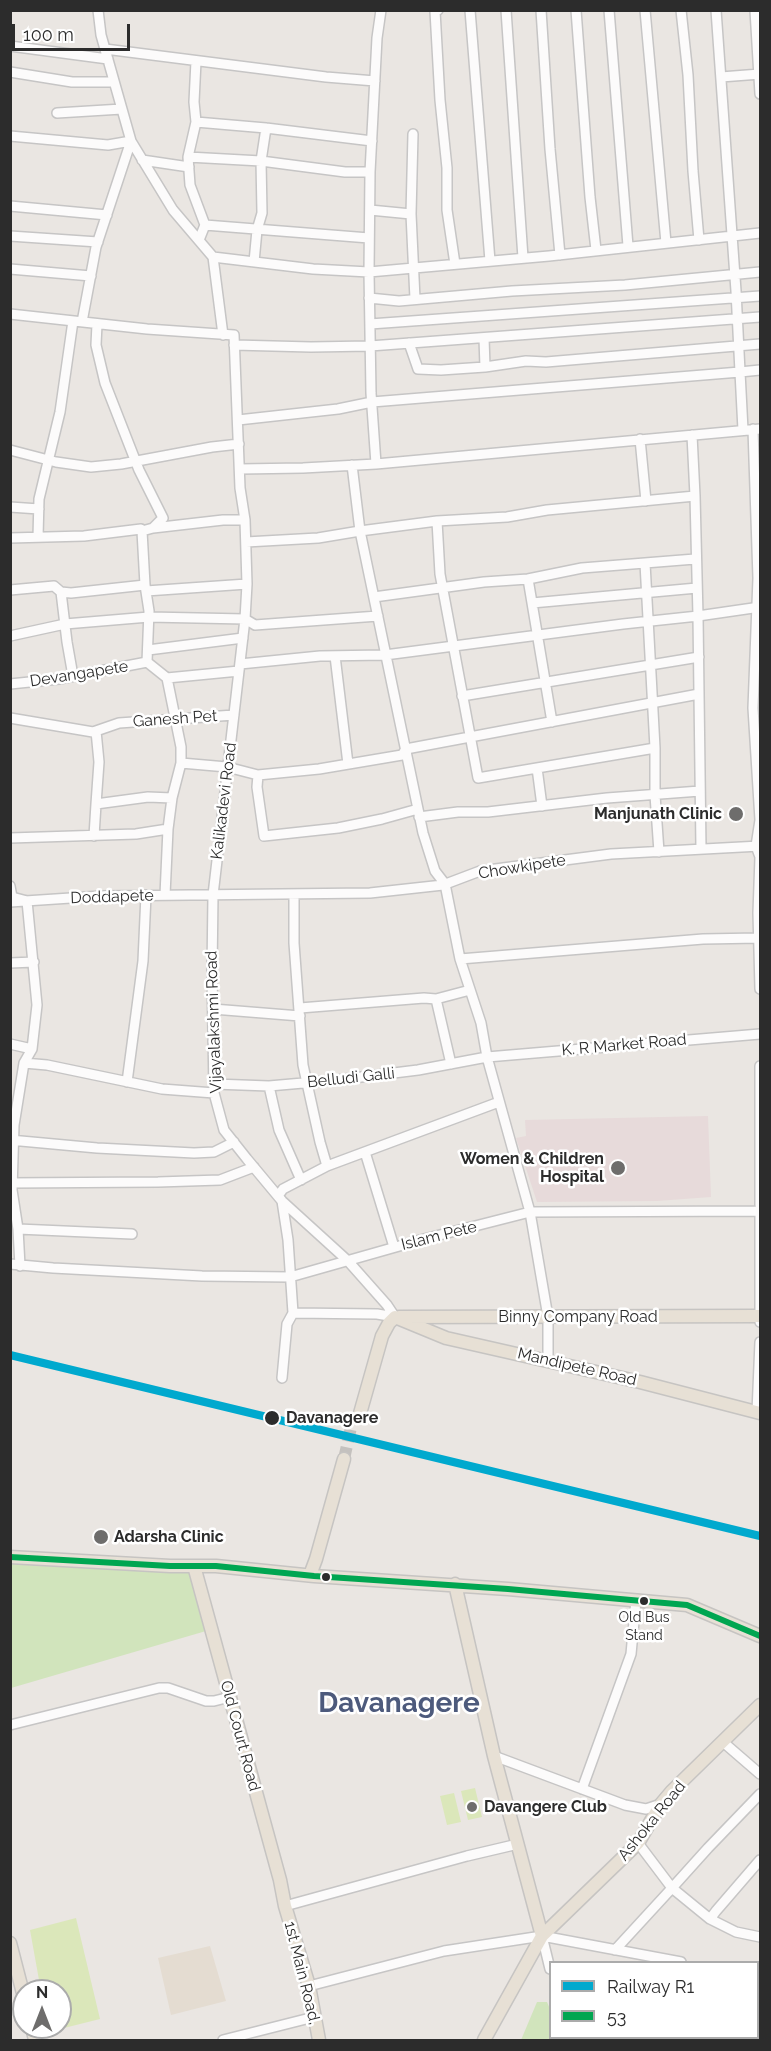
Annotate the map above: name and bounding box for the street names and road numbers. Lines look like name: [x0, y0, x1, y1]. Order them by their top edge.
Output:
street label: Devangapete: [28, 657, 130, 691]
street label: Ganesh Pet: [132, 706, 218, 732]
street label: Kalikadevi Road: [207, 741, 241, 861]
street label: Chowkipete: [477, 851, 567, 883]
street label: Doddapete: [70, 886, 154, 908]
street label: Vijayalakshmi Road: [202, 950, 226, 1094]
street label: K. R Market Road: [561, 1030, 687, 1060]
street label: Belludi Galli: [306, 1064, 396, 1092]
street label: Islam Pete: [399, 1217, 479, 1255]
street label: Binny Company Road: [498, 1307, 658, 1327]
street label: Mandipete Road: [516, 1344, 638, 1390]
street label: Old Court Road: [216, 1679, 264, 1793]
street label: Ashoka Road: [614, 1777, 690, 1865]
street label: 1st Main Road,: [280, 1919, 324, 2027]

